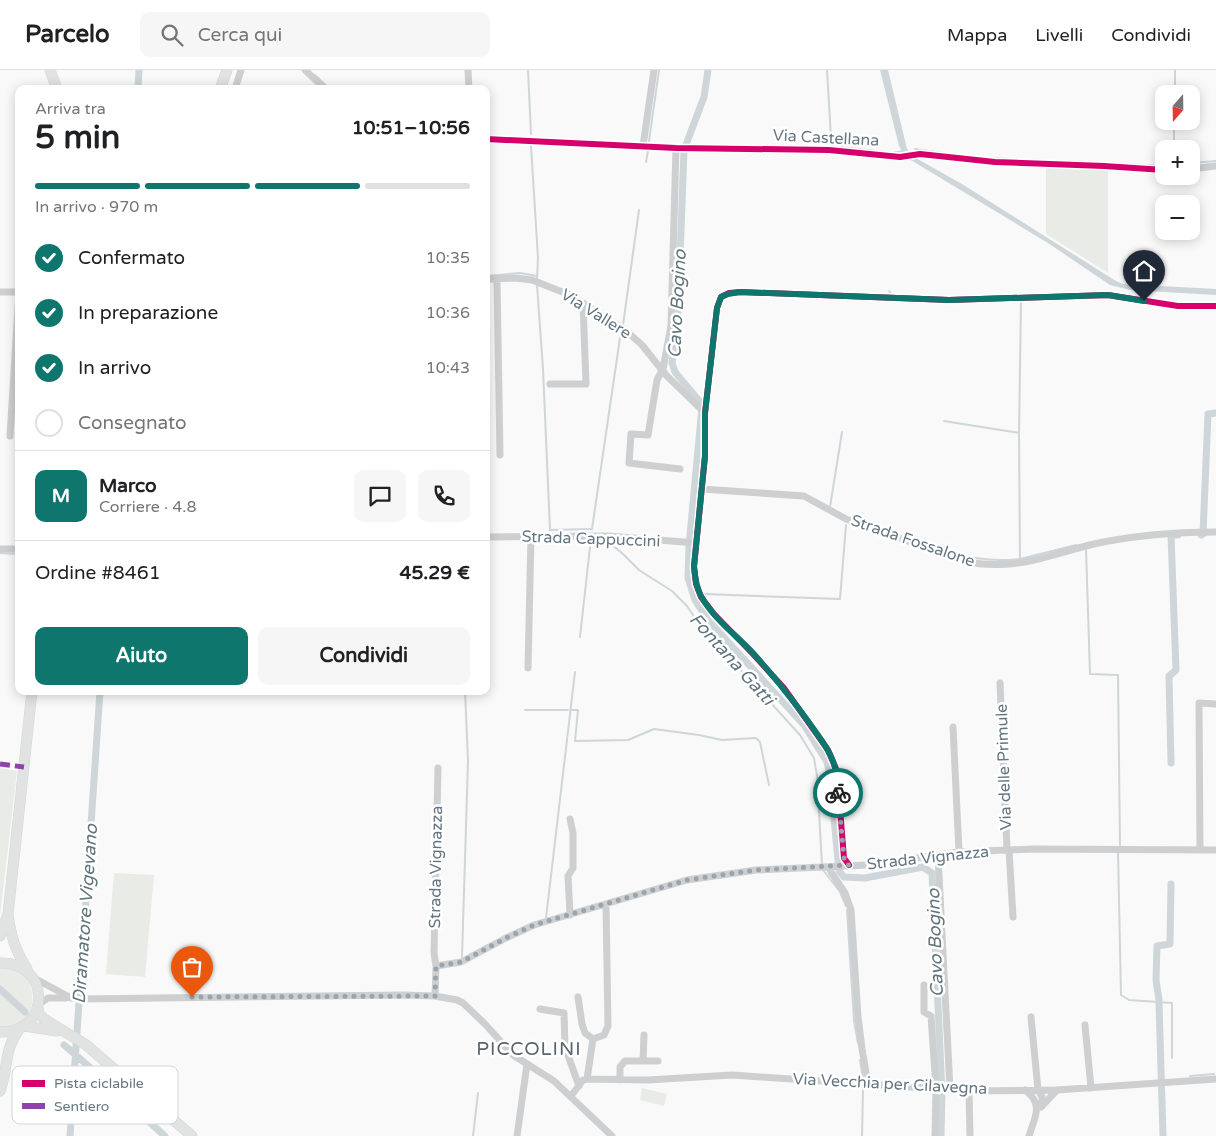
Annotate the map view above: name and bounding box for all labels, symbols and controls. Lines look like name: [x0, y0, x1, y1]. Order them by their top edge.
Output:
search box: [140, 12, 490, 57]
text: Parcelo: [25, 20, 110, 49]
icon: search: [158, 21, 186, 49]
text: Cerca qui: [198, 24, 282, 46]
text: Mappa: [947, 24, 1007, 46]
text: Livelli: [1035, 24, 1083, 46]
text: Condividi: [1111, 24, 1191, 46]
north arrow: [1155, 85, 1200, 130]
map controls: [1155, 85, 1200, 240]
text: Arriva tra: [35, 99, 106, 119]
text: 10:51–10:56: [352, 117, 470, 139]
text: 5 min: [35, 119, 120, 157]
street label: Via Castellana: [772, 125, 880, 151]
button: +: [1155, 140, 1200, 185]
button: −: [1155, 195, 1200, 240]
text: In arrivo · 970 m: [35, 197, 158, 217]
icon: check: [35, 244, 63, 272]
text: Confermato: [78, 247, 185, 269]
text: 10:35: [426, 248, 470, 268]
water label: Cavo Bogino: [663, 248, 691, 359]
pin: [1123, 250, 1165, 301]
icon: home: [1130, 257, 1158, 285]
street label: Via Vallere: [557, 285, 635, 343]
icon: check: [35, 299, 63, 327]
text: In preparazione: [78, 302, 218, 324]
text: 10:36: [426, 303, 470, 323]
icon: check: [35, 354, 63, 382]
text: In arrivo: [78, 357, 151, 379]
text: 10:43: [426, 358, 470, 378]
text: Consegnato: [78, 412, 187, 434]
button: chat: [354, 470, 406, 522]
button: phone: [418, 470, 470, 522]
text: Marco: [99, 475, 157, 497]
text: M: [52, 485, 70, 507]
text: Corriere · 4.8: [99, 497, 197, 517]
street label: Strada Fossalone: [848, 510, 978, 572]
street label: Strada Cappuccini: [521, 527, 661, 551]
text: Ordine #8461: [35, 562, 161, 584]
text: 45.29 €: [400, 562, 470, 584]
water label: Fontana Gatti: [685, 608, 781, 711]
button: Aiuto: [35, 627, 248, 685]
button: Condividi: [258, 627, 470, 685]
street label: Via delle Primule: [992, 703, 1016, 831]
courier: [813, 768, 863, 818]
icon: bike: [824, 779, 852, 807]
street label: Strada Vignazza: [425, 805, 447, 929]
water label: Diramatore Vigevano: [68, 822, 102, 1005]
street label: Strada Vignazza: [866, 842, 990, 874]
water label: Cavo Bogino: [922, 887, 948, 998]
pin: [171, 946, 213, 997]
icon: bag: [178, 953, 206, 981]
district label: PICCOLINI: [476, 1038, 582, 1060]
legend: [12, 1066, 178, 1124]
street label: Via Vecchia per Cilavegna: [792, 1069, 988, 1099]
text: Pista ciclabile: [54, 1075, 144, 1092]
text: Sentiero: [54, 1098, 109, 1115]

